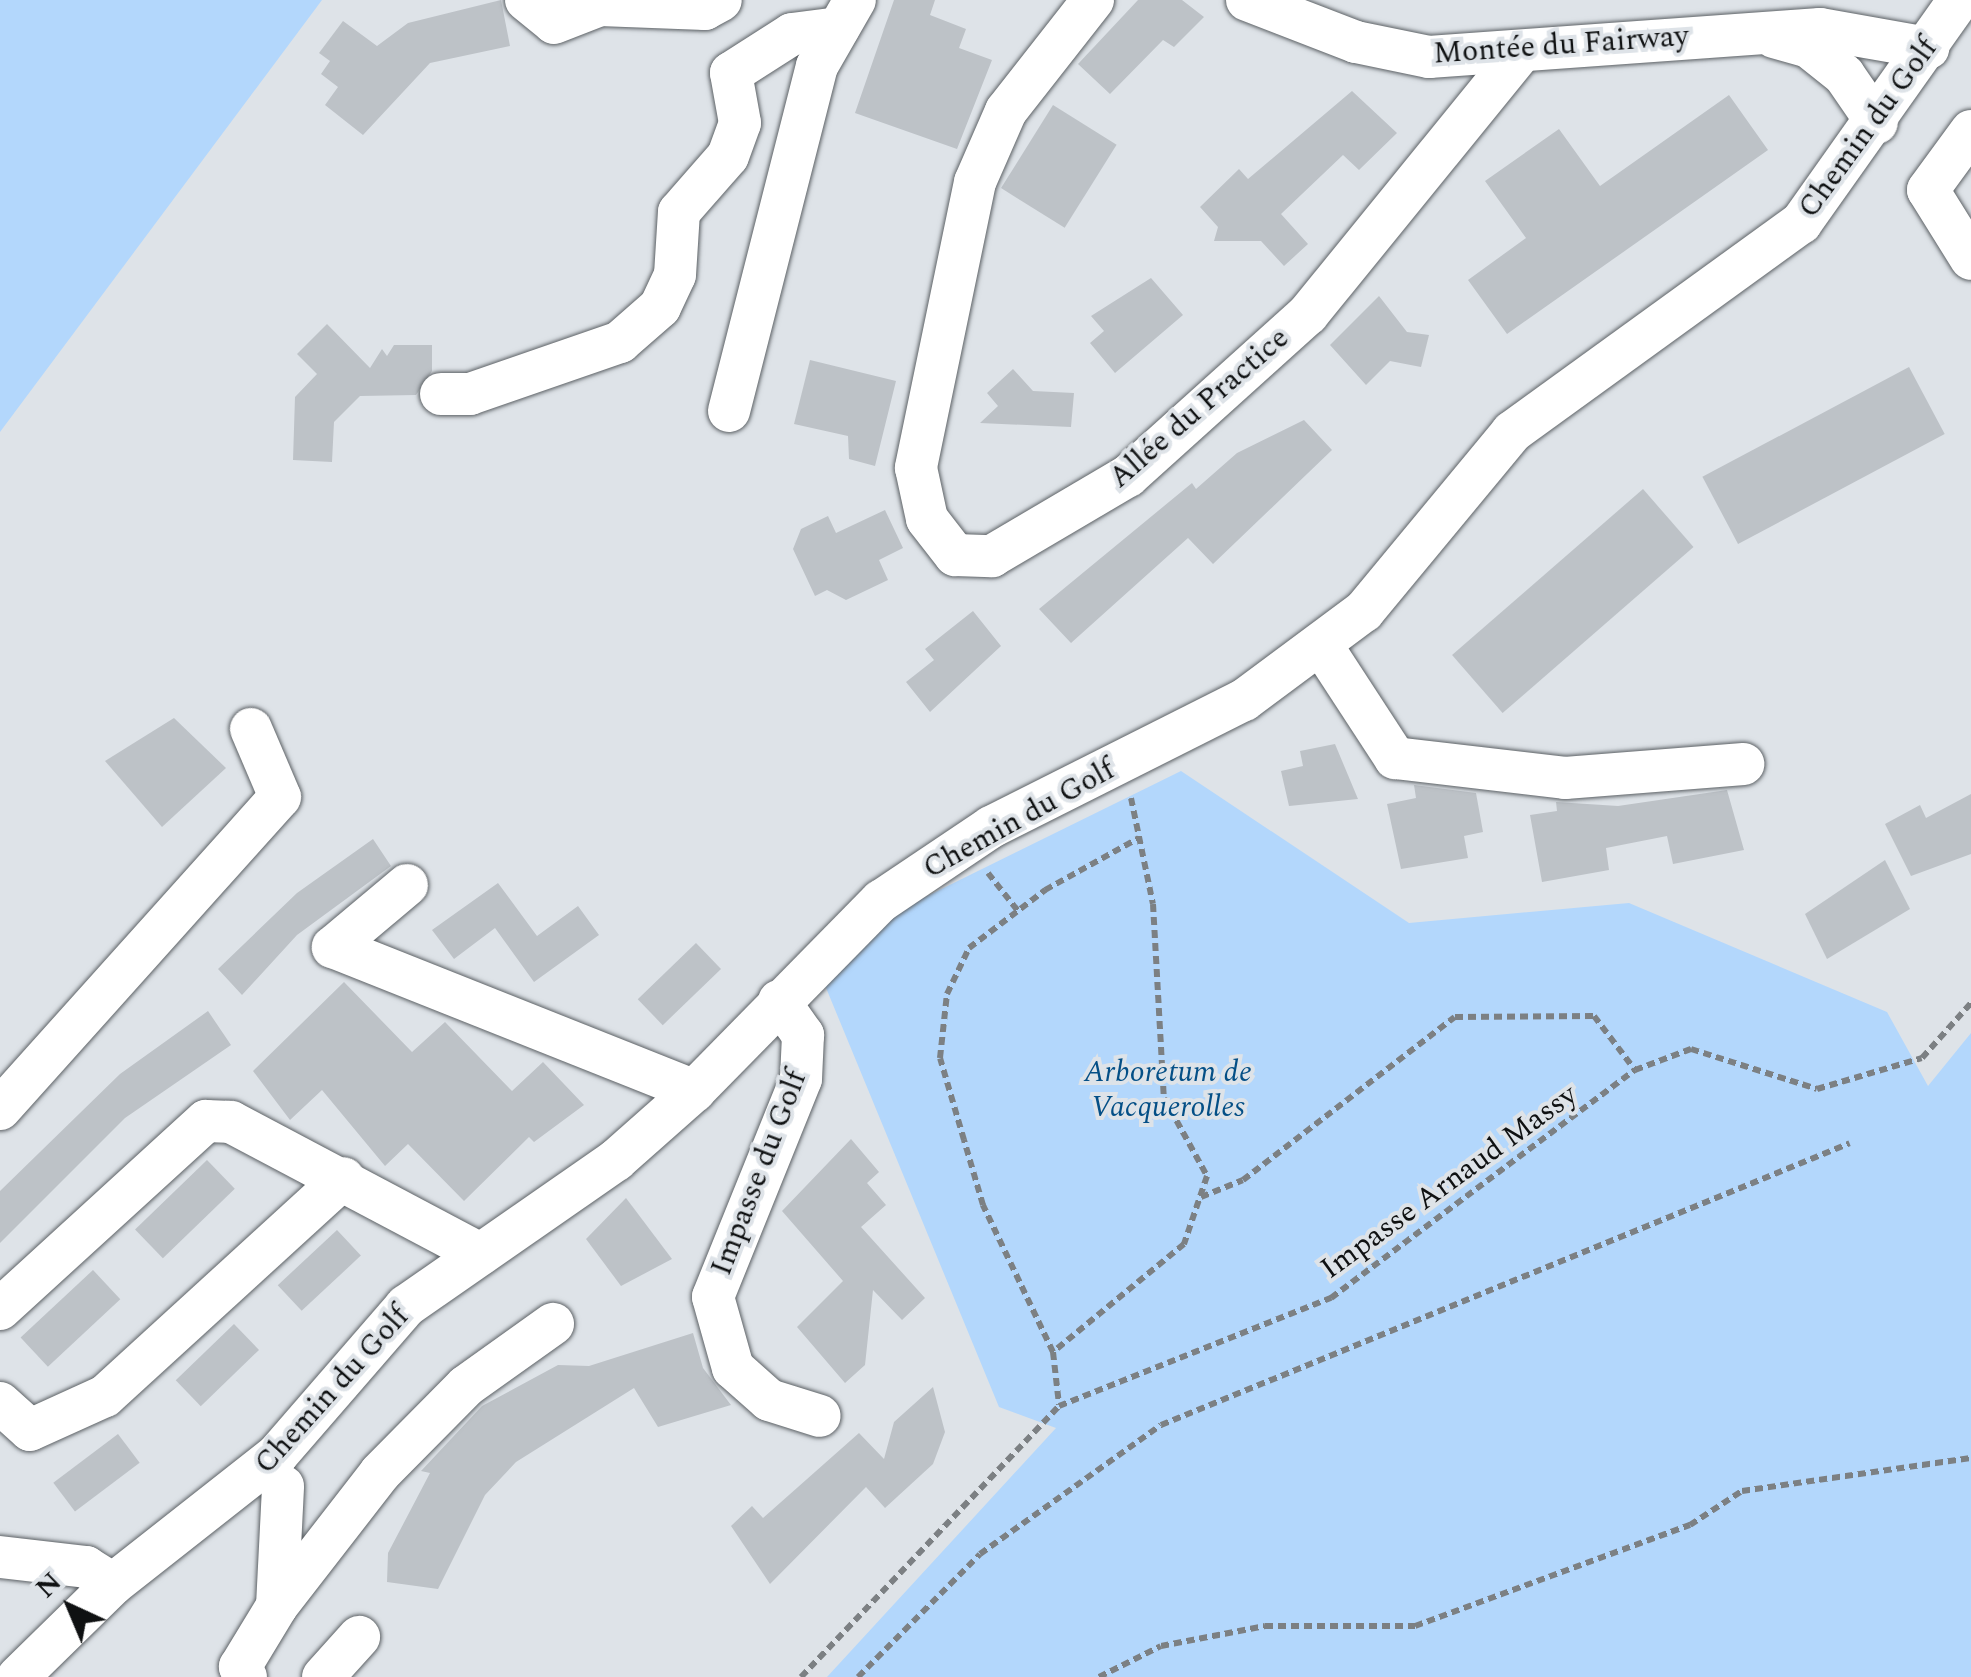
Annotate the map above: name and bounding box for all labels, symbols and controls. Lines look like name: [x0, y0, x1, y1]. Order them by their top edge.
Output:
street label: Montée du Fairway: [1432, 18, 1690, 72]
street label: Chemin du Golf: [1791, 31, 1945, 225]
street label: Allée du Practice: [1102, 320, 1296, 496]
street label: Chemin du Golf: [917, 752, 1121, 886]
park label: Arboretum de Vacquerolles: [1084, 1054, 1252, 1124]
street label: Impasse du Golf: [703, 1066, 815, 1280]
street label: Impasse Arnaud Massy: [1314, 1077, 1584, 1287]
street label: Chemin du Golf: [247, 1299, 417, 1481]
north arrow: [20, 1557, 120, 1657]
text: N: [26, 1562, 72, 1608]

